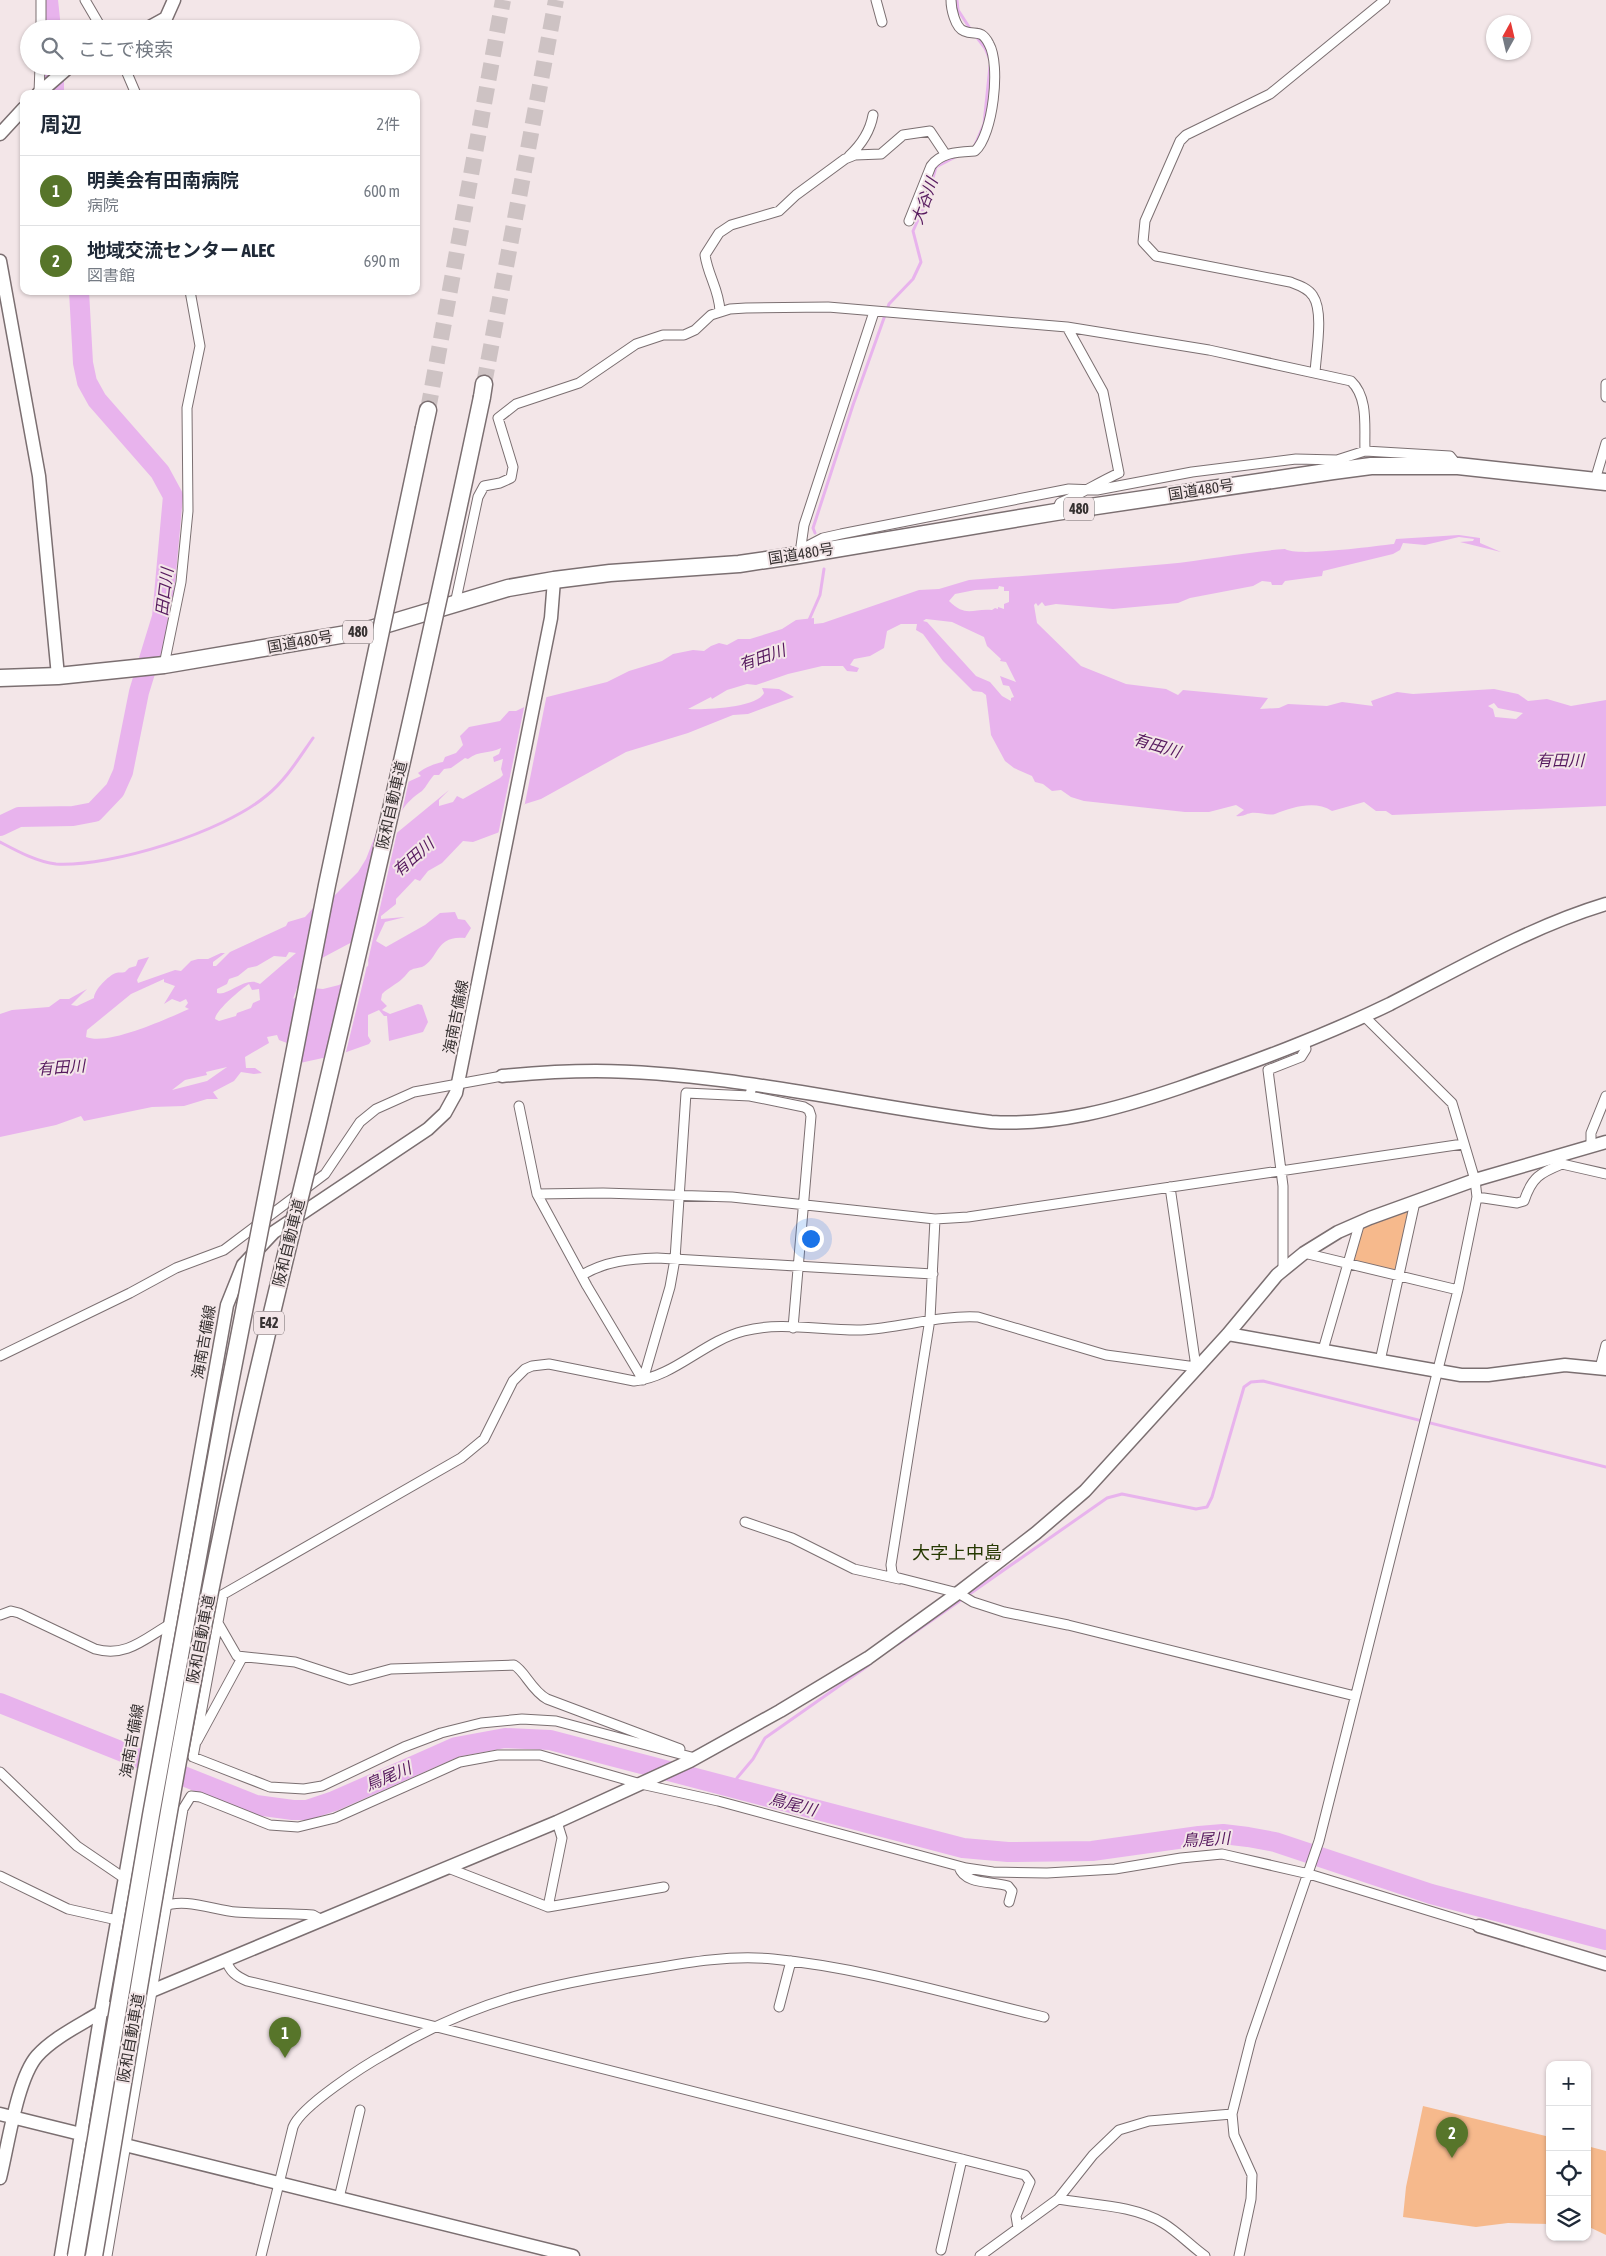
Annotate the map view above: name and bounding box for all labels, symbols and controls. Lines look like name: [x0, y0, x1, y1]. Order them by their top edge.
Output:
north arrow: [1486, 15, 1531, 60]
search box: [20, 20, 420, 75]
icon: search: [38, 34, 66, 62]
text: ここで検索: [78, 38, 173, 60]
text: 周辺: [40, 112, 82, 136]
text: 2件: [376, 115, 400, 133]
text: 明美会有田南病院: [87, 169, 239, 191]
water label: 大谷川: [907, 173, 941, 227]
text: 1: [52, 182, 60, 200]
text: 600 m: [364, 182, 400, 200]
text: 病院: [87, 196, 119, 214]
text: 地域交流センター ALEC: [87, 239, 275, 261]
text: 2: [52, 252, 60, 270]
text: 690 m: [364, 252, 400, 270]
text: 図書館: [87, 266, 135, 284]
street label: 国道480号: [1167, 476, 1235, 503]
road number: 480: [1064, 498, 1094, 520]
street label: 国道480号: [767, 540, 835, 567]
water label: 田口川: [152, 565, 176, 617]
road number: 480: [343, 620, 373, 644]
street label: 国道480号: [266, 627, 334, 656]
water label: 有田川: [736, 640, 790, 673]
water label: 有田川: [1131, 729, 1184, 761]
water label: 有田川: [1536, 751, 1586, 769]
street label: 阪和自動車道: [373, 759, 410, 851]
water label: 有田川: [389, 833, 439, 880]
street label: 海南吉備線: [440, 978, 471, 1055]
water label: 有田川: [36, 1056, 88, 1078]
street label: 阪和自動車道: [269, 1197, 308, 1289]
your location: [798, 1226, 824, 1252]
street label: 海南吉備線: [189, 1303, 218, 1380]
road number: E42: [254, 1312, 284, 1335]
district label: 大字上中島: [912, 1542, 1002, 1563]
street label: 阪和自動車道: [184, 1593, 217, 1685]
street label: 海南吉備線: [117, 1702, 146, 1779]
water label: 鳥尾川: [362, 1758, 415, 1794]
water label: 鳥尾川: [767, 1789, 820, 1819]
water label: 鳥尾川: [1182, 1829, 1232, 1849]
street label: 阪和自動車道: [114, 1992, 147, 2084]
pin: 1: [269, 2017, 301, 2058]
map controls: [1546, 2061, 1591, 2241]
button: +: [1546, 2061, 1591, 2106]
button: −: [1546, 2106, 1591, 2151]
pin: 2: [1436, 2117, 1468, 2158]
button: locate: [1546, 2151, 1591, 2196]
button: layers: [1546, 2196, 1591, 2241]

